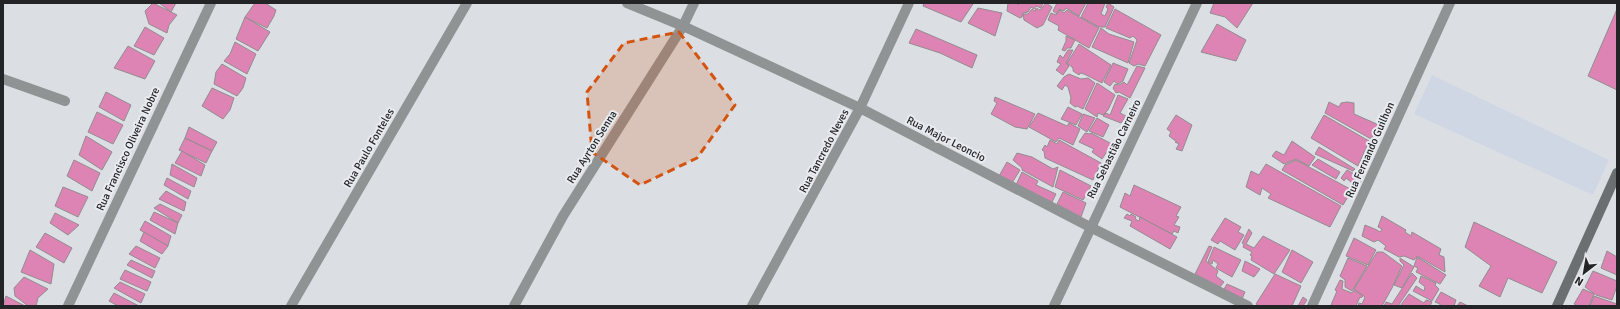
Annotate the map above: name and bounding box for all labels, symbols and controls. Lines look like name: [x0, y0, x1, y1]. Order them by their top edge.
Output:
street label: Rua Francisco Oliveira Nobre: [94, 85, 162, 213]
street label: Rua Sebastião Carneiro: [1084, 97, 1144, 201]
street label: Rua Fernando Guilhon: [1343, 100, 1397, 200]
street label: Rua Paulo Fonteles: [341, 106, 397, 190]
street label: Rua Tancredo Neves: [796, 107, 852, 195]
street label: Rua Ayrton Senna: [564, 108, 620, 186]
street label: Rua Major Leoncio: [904, 114, 988, 165]
north arrow: [1564, 253, 1604, 293]
text: N: [1572, 274, 1586, 289]

